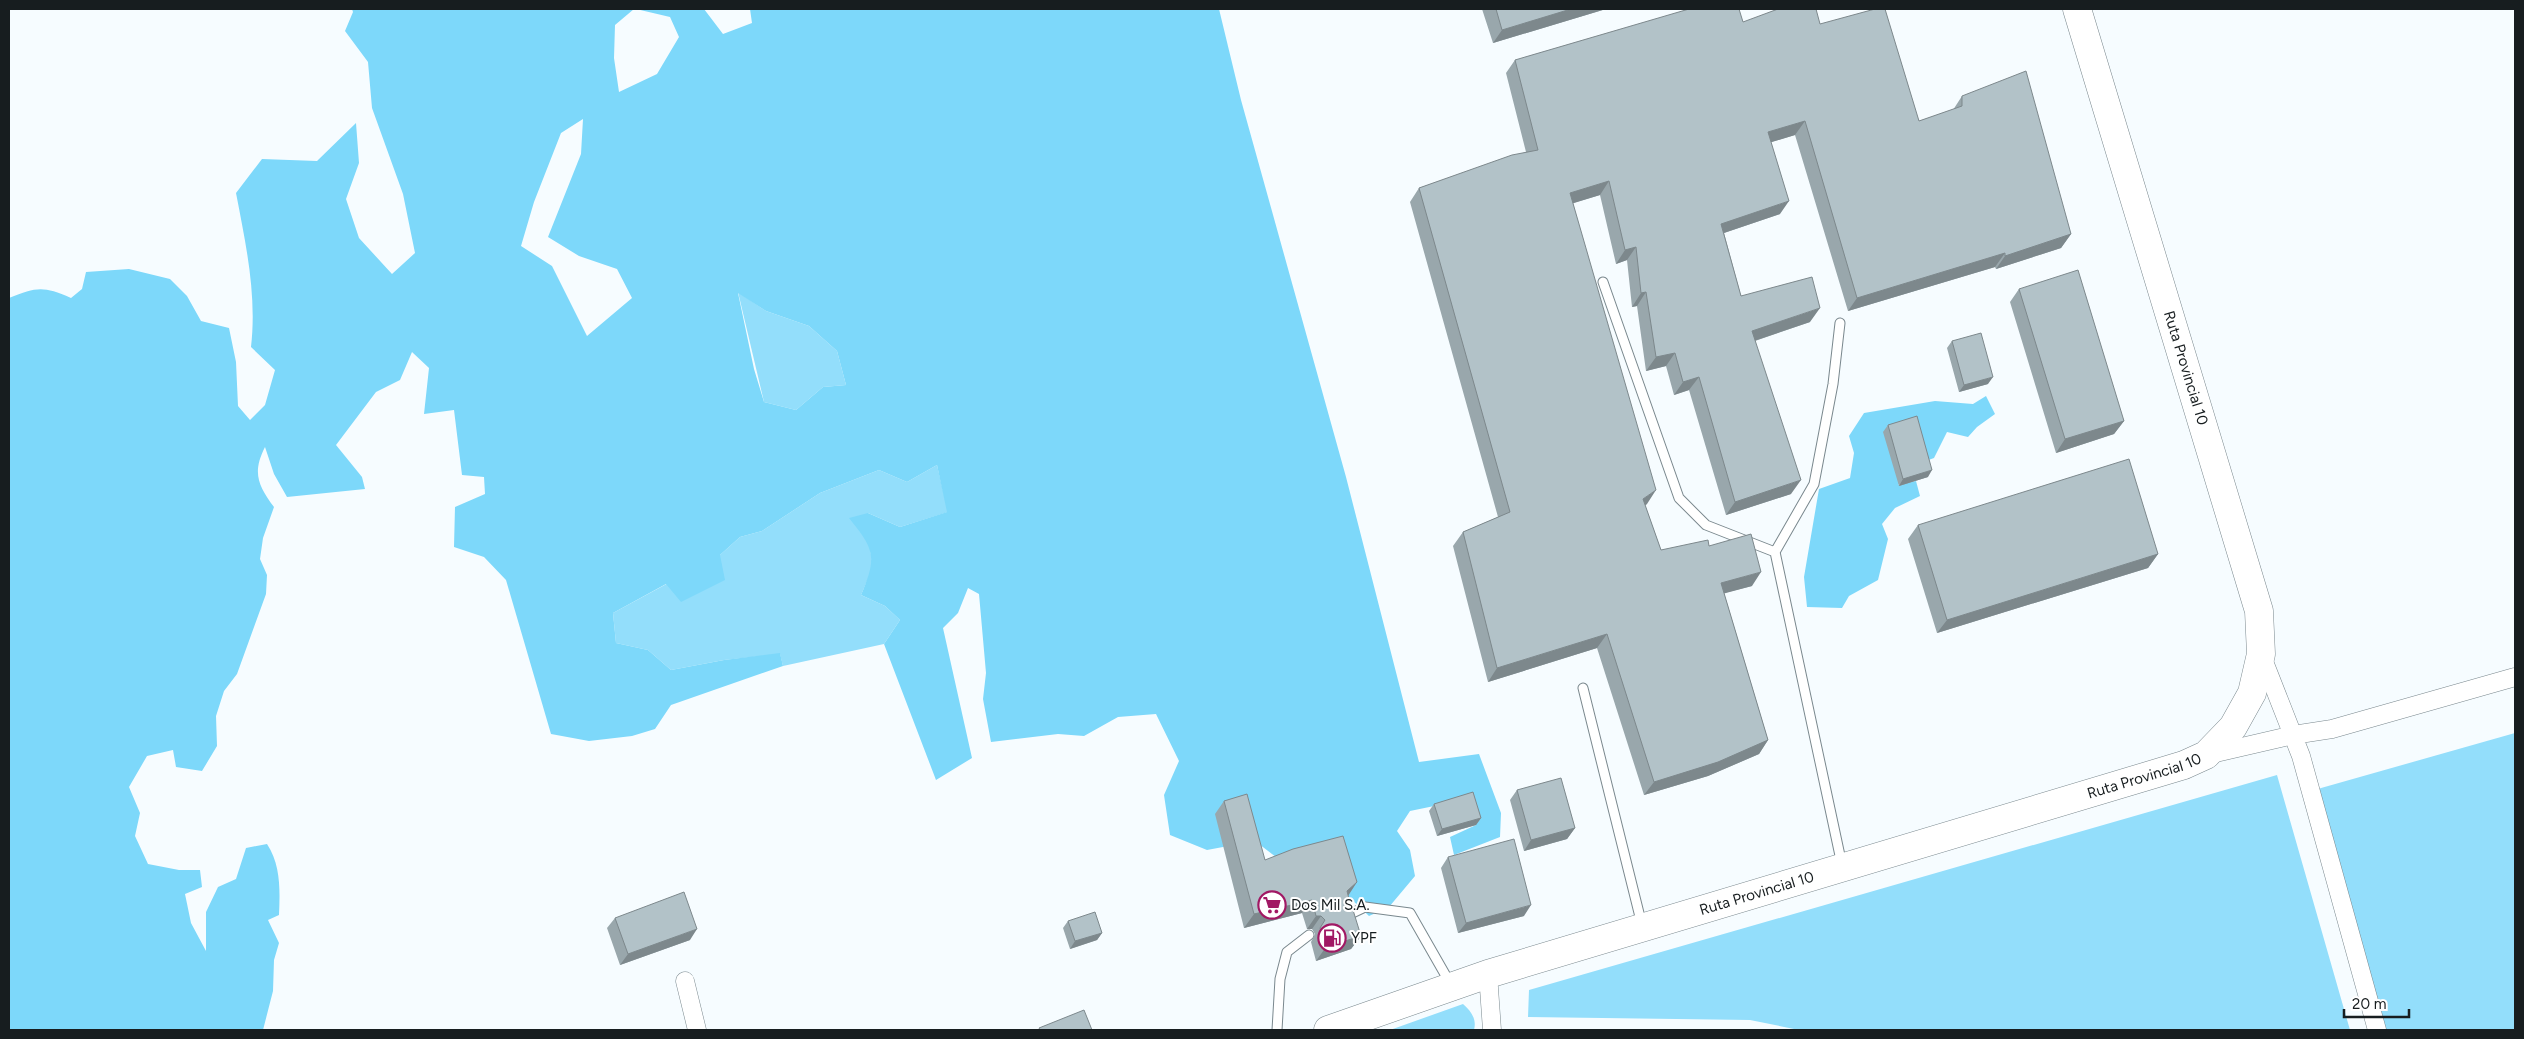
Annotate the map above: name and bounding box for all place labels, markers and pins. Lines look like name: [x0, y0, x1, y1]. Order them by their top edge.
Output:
supermarket icon: Dos Mil S.A.: [1257, 890, 1287, 920]
place label: Dos Mil S.A.: [1291, 896, 1370, 914]
fuel station icon: YPF: [1317, 923, 1347, 953]
place label: YPF: [1351, 929, 1377, 947]

